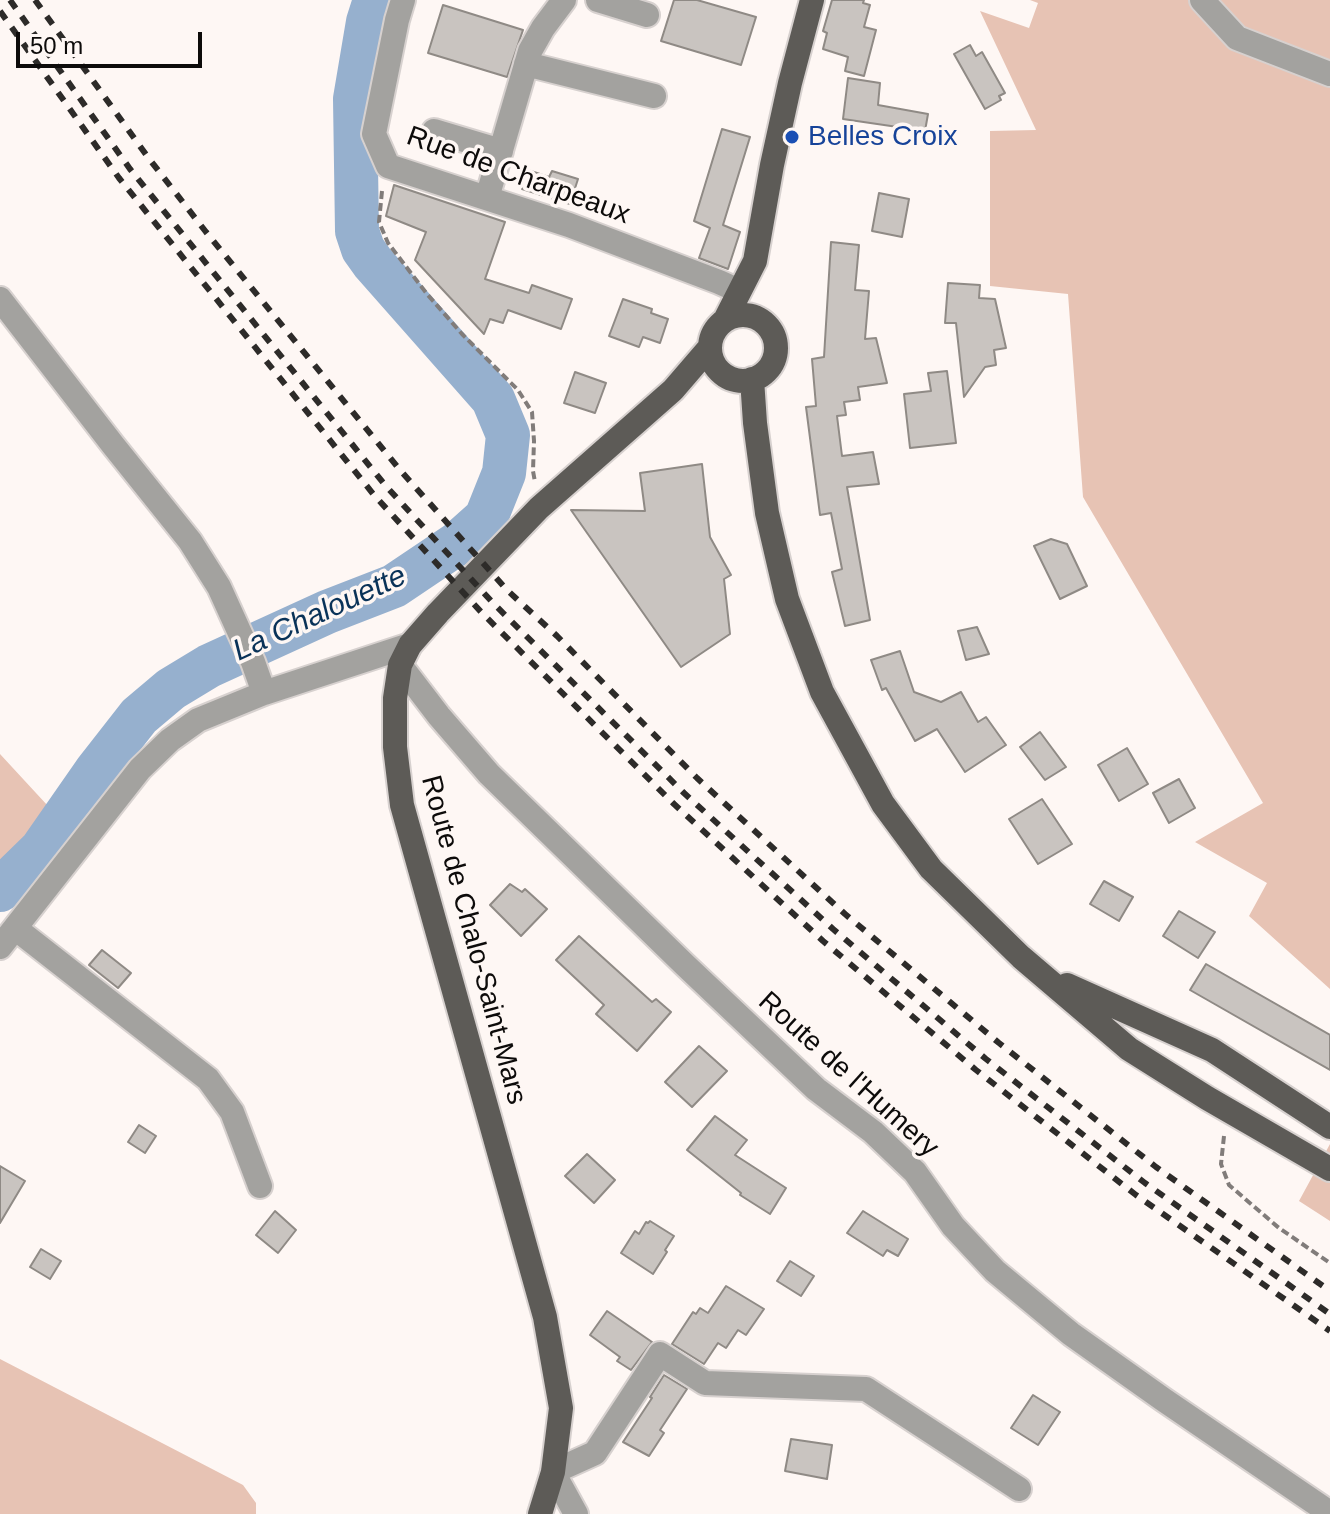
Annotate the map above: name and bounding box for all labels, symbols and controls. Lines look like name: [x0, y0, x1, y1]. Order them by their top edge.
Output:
scale bar: [20, 16, 206, 66]
text: 50 m: [30, 32, 83, 59]
street label: Rue de Charpeaux: [402, 120, 634, 232]
place label: Belles Croix: [808, 120, 957, 154]
marker: Belles Croix: [783, 128, 801, 146]
water label: La Chalouette: [228, 558, 412, 670]
street label: Route de Chalo-Saint-Mars: [413, 772, 533, 1108]
street label: Route de l'Humery: [751, 985, 945, 1165]

